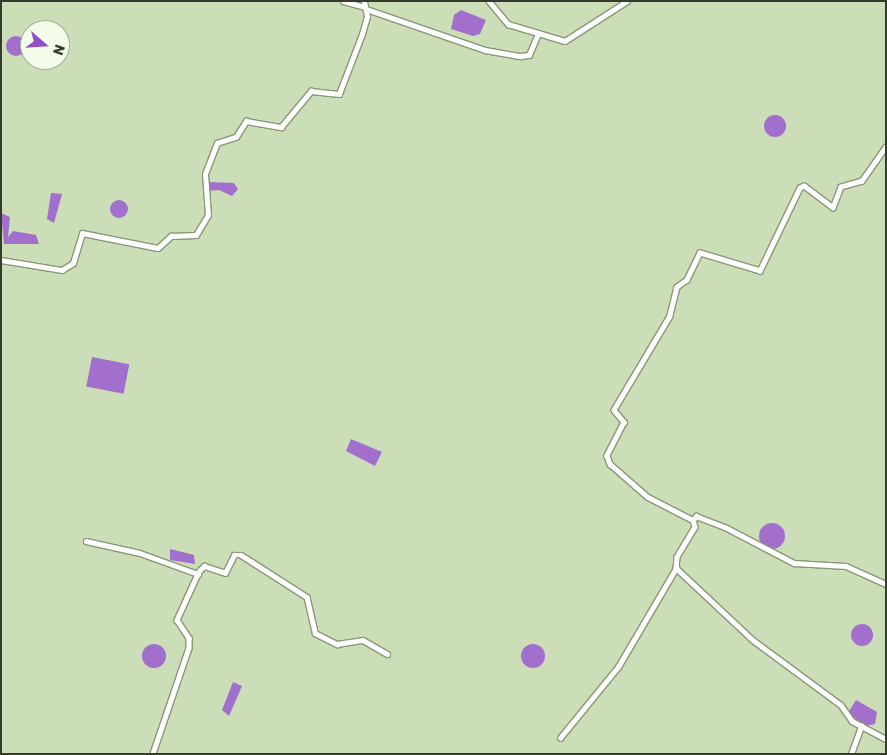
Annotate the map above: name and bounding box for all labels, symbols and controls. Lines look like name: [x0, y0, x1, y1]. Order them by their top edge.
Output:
north arrow: [20, 20, 70, 70]
text: N: [49, 42, 68, 57]

